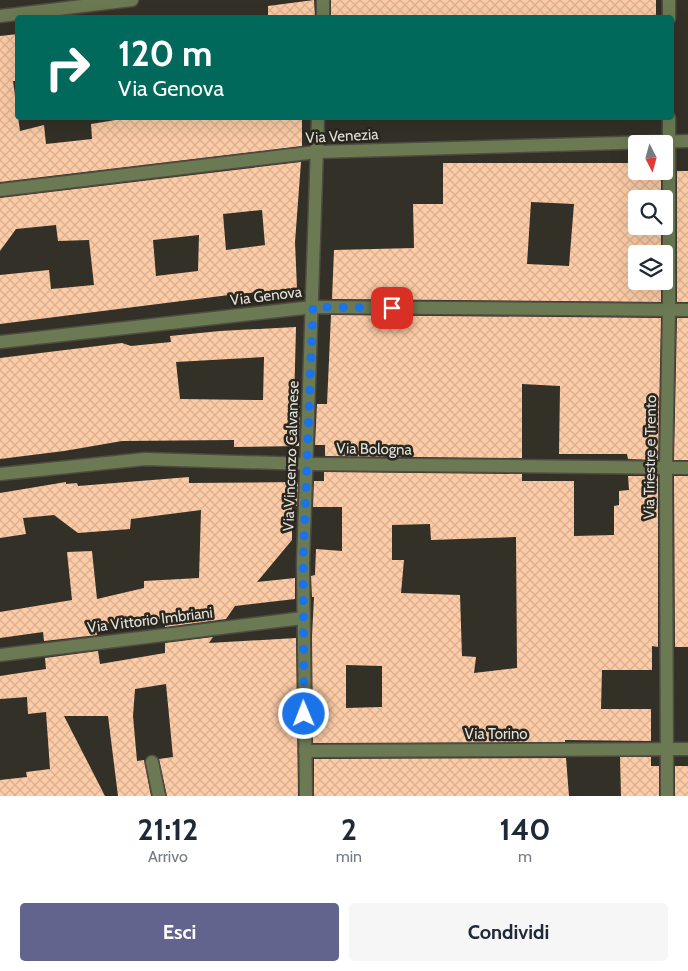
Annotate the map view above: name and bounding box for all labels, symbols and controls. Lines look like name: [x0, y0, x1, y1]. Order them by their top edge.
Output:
text: 120 m: [118, 32, 212, 75]
icon: right: [35, 35, 100, 100]
text: Via Genova: [118, 75, 224, 102]
street label: Via Venezia: [305, 125, 380, 147]
north arrow: [628, 135, 672, 180]
map controls: [628, 135, 673, 290]
button: search: [628, 190, 673, 235]
button: layers: [628, 245, 673, 290]
street label: Via Genova: [229, 283, 304, 309]
pin: [371, 287, 413, 329]
icon: arrive: [378, 294, 406, 322]
street label: Via Vincenzo Calvanese: [279, 380, 303, 532]
street label: Via Triestre e Trento: [640, 395, 660, 519]
street label: Via Bologna: [336, 439, 413, 459]
street label: Via Vittorio Imbriani: [86, 603, 214, 637]
position arrow: [277, 687, 329, 739]
street label: Via Torino: [464, 725, 528, 743]
text: 21:12: [138, 811, 198, 848]
text: 2: [341, 811, 357, 848]
text: 140: [500, 811, 550, 848]
text: Arrivo: [148, 847, 188, 866]
text: min: [336, 847, 362, 866]
text: m: [518, 847, 532, 866]
button: Esci: [20, 903, 339, 961]
button: Condividi: [349, 903, 668, 961]

